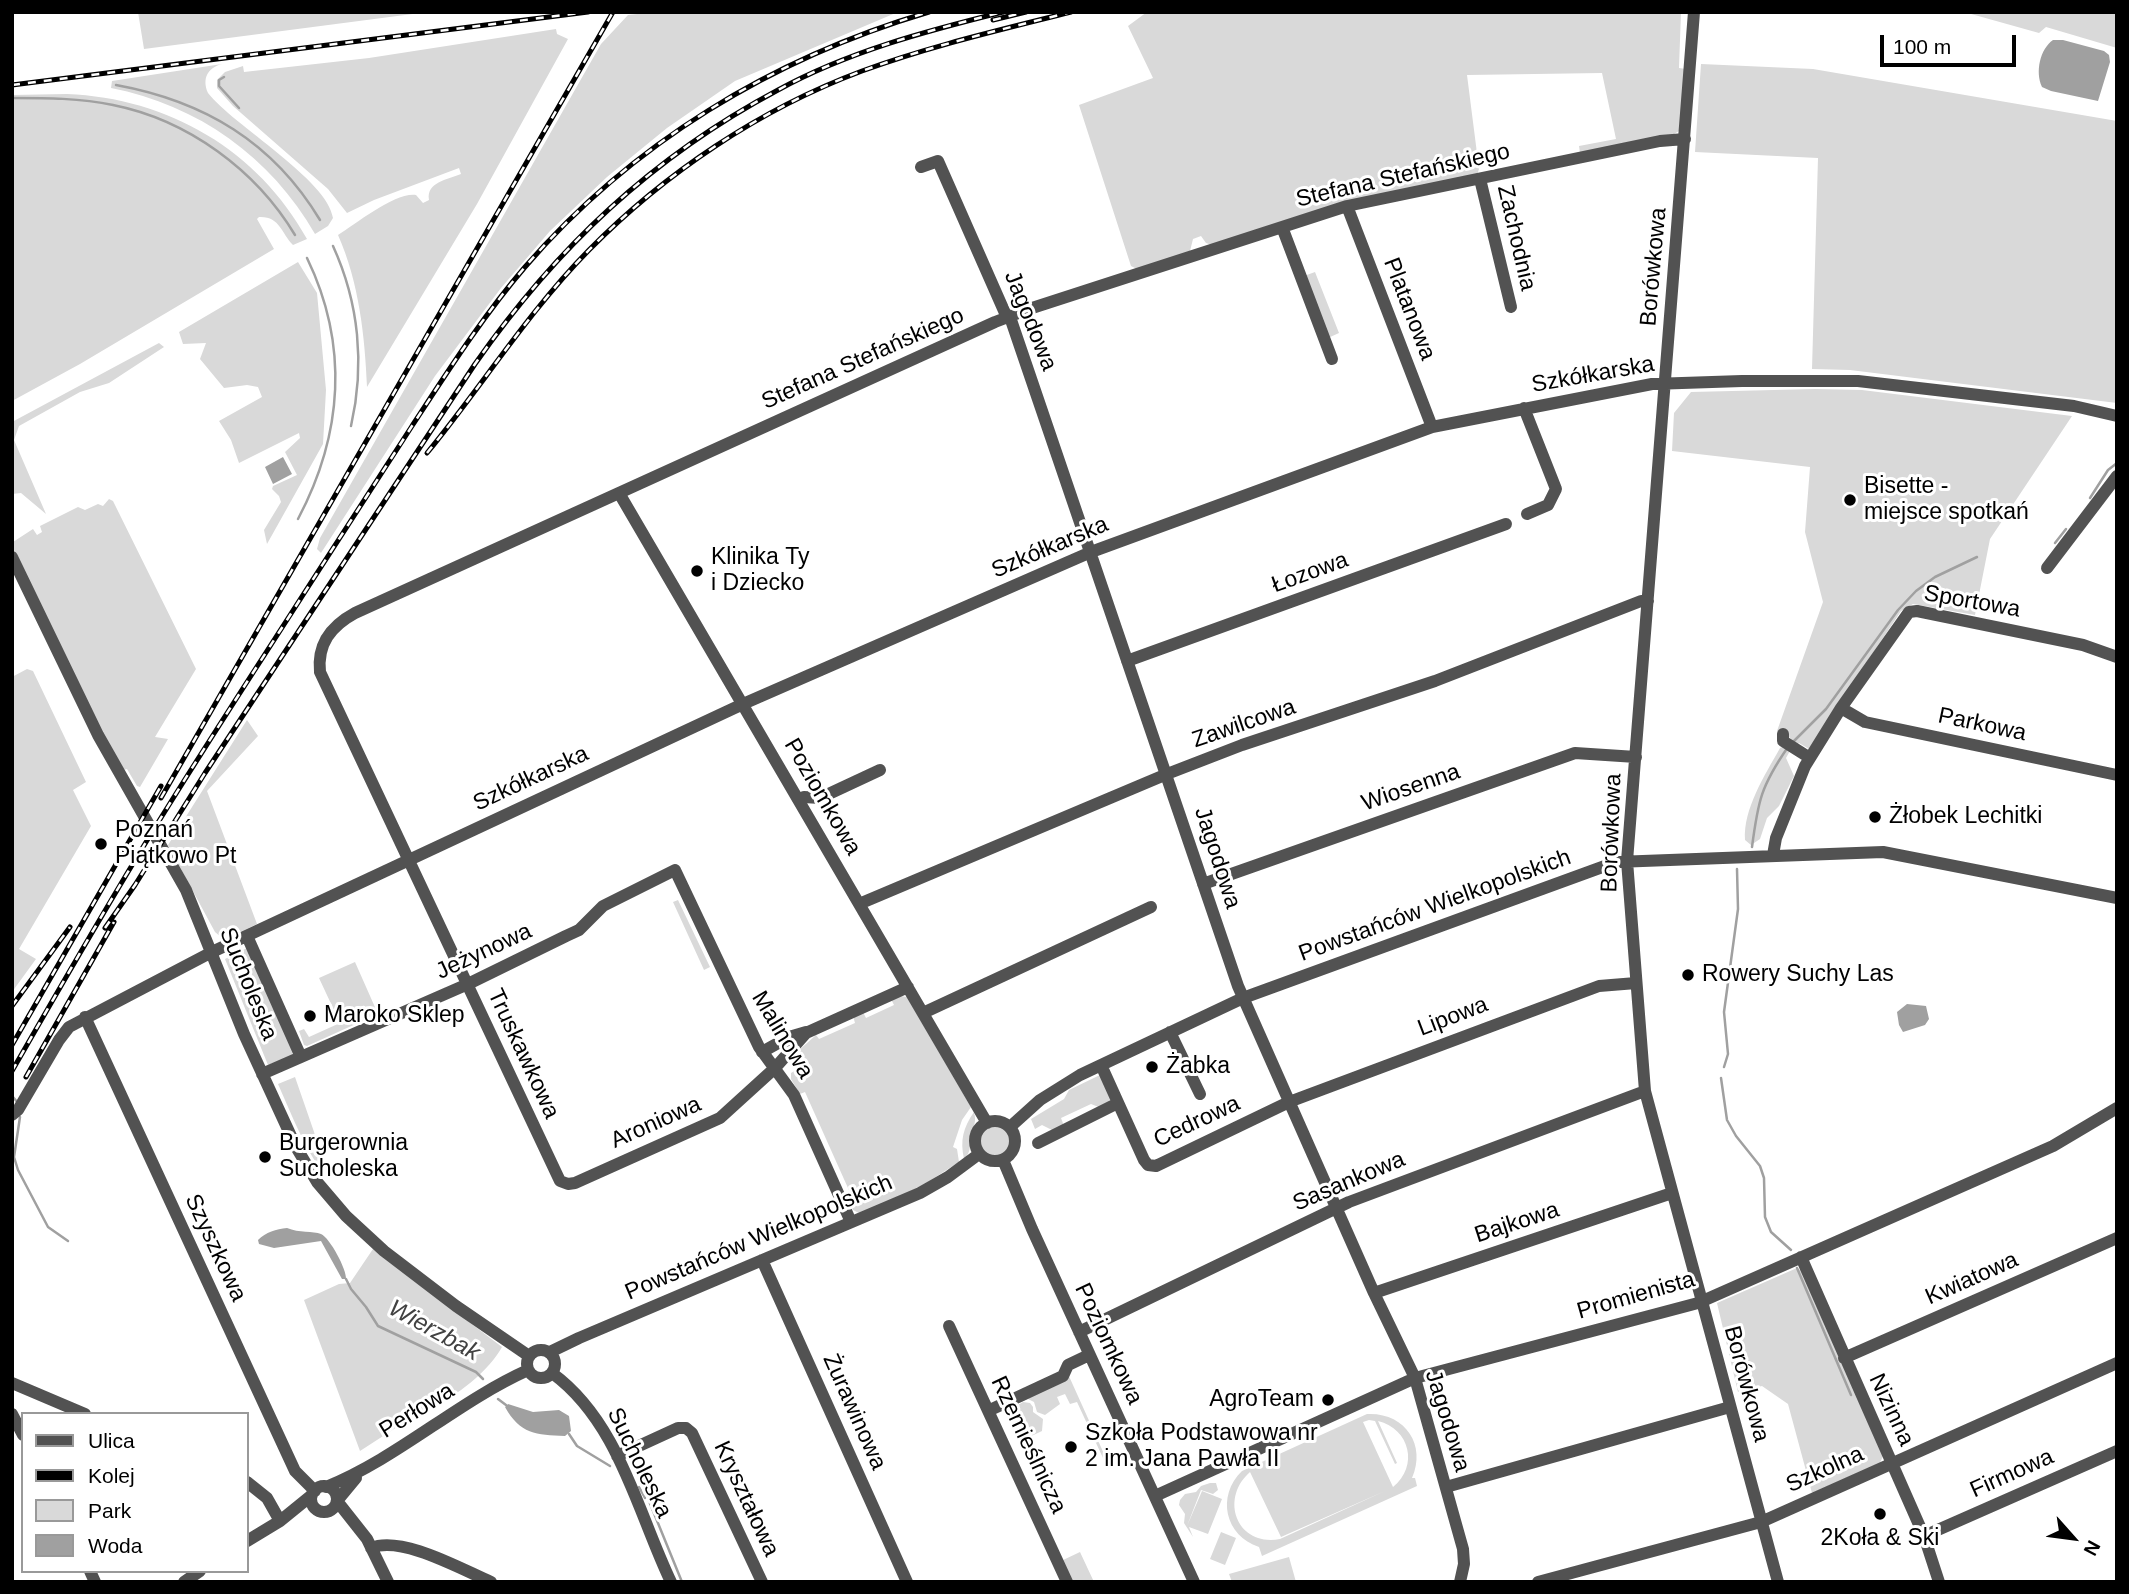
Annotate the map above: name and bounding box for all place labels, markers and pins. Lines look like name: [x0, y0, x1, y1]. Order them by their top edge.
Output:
place label: Bisette - miejsce spotkań: [1864, 473, 2029, 527]
marker: Bisette - miejsce spotkań: [1842, 492, 1858, 508]
place label: Klinika Ty i Dziecko: [711, 544, 809, 598]
marker: Klinika Ty i Dziecko: [689, 563, 705, 579]
place label: Żłobek Lechitki: [1889, 803, 2042, 831]
marker: Żłobek Lechitki: [1867, 809, 1883, 825]
place label: Poznań Piątkowo Pt: [115, 817, 236, 871]
marker: Poznań Piątkowo Pt: [93, 836, 109, 852]
place label: Rowery Suchy Las: [1702, 961, 1894, 989]
marker: Rowery Suchy Las: [1680, 967, 1696, 983]
place label: Maroko Sklep: [324, 1002, 465, 1030]
marker: Maroko Sklep: [302, 1008, 318, 1024]
place label: Żabka: [1166, 1053, 1230, 1081]
marker: Żabka: [1144, 1059, 1160, 1075]
place label: Burgerownia Sucholeska: [279, 1130, 408, 1184]
marker: Burgerownia Sucholeska: [257, 1149, 273, 1165]
place label: AgroTeam: [1209, 1386, 1314, 1414]
marker: AgroTeam: [1320, 1392, 1336, 1408]
place label: Szkoła Podstawowa nr 2 im. Jana Pawła II: [1085, 1420, 1318, 1474]
marker: Szkoła Podstawowa nr 2 im. Jana Pawła II: [1063, 1439, 1079, 1455]
marker: 2Koła & Ski: [1872, 1506, 1888, 1522]
place label: 2Koła & Ski: [1821, 1525, 1939, 1553]

